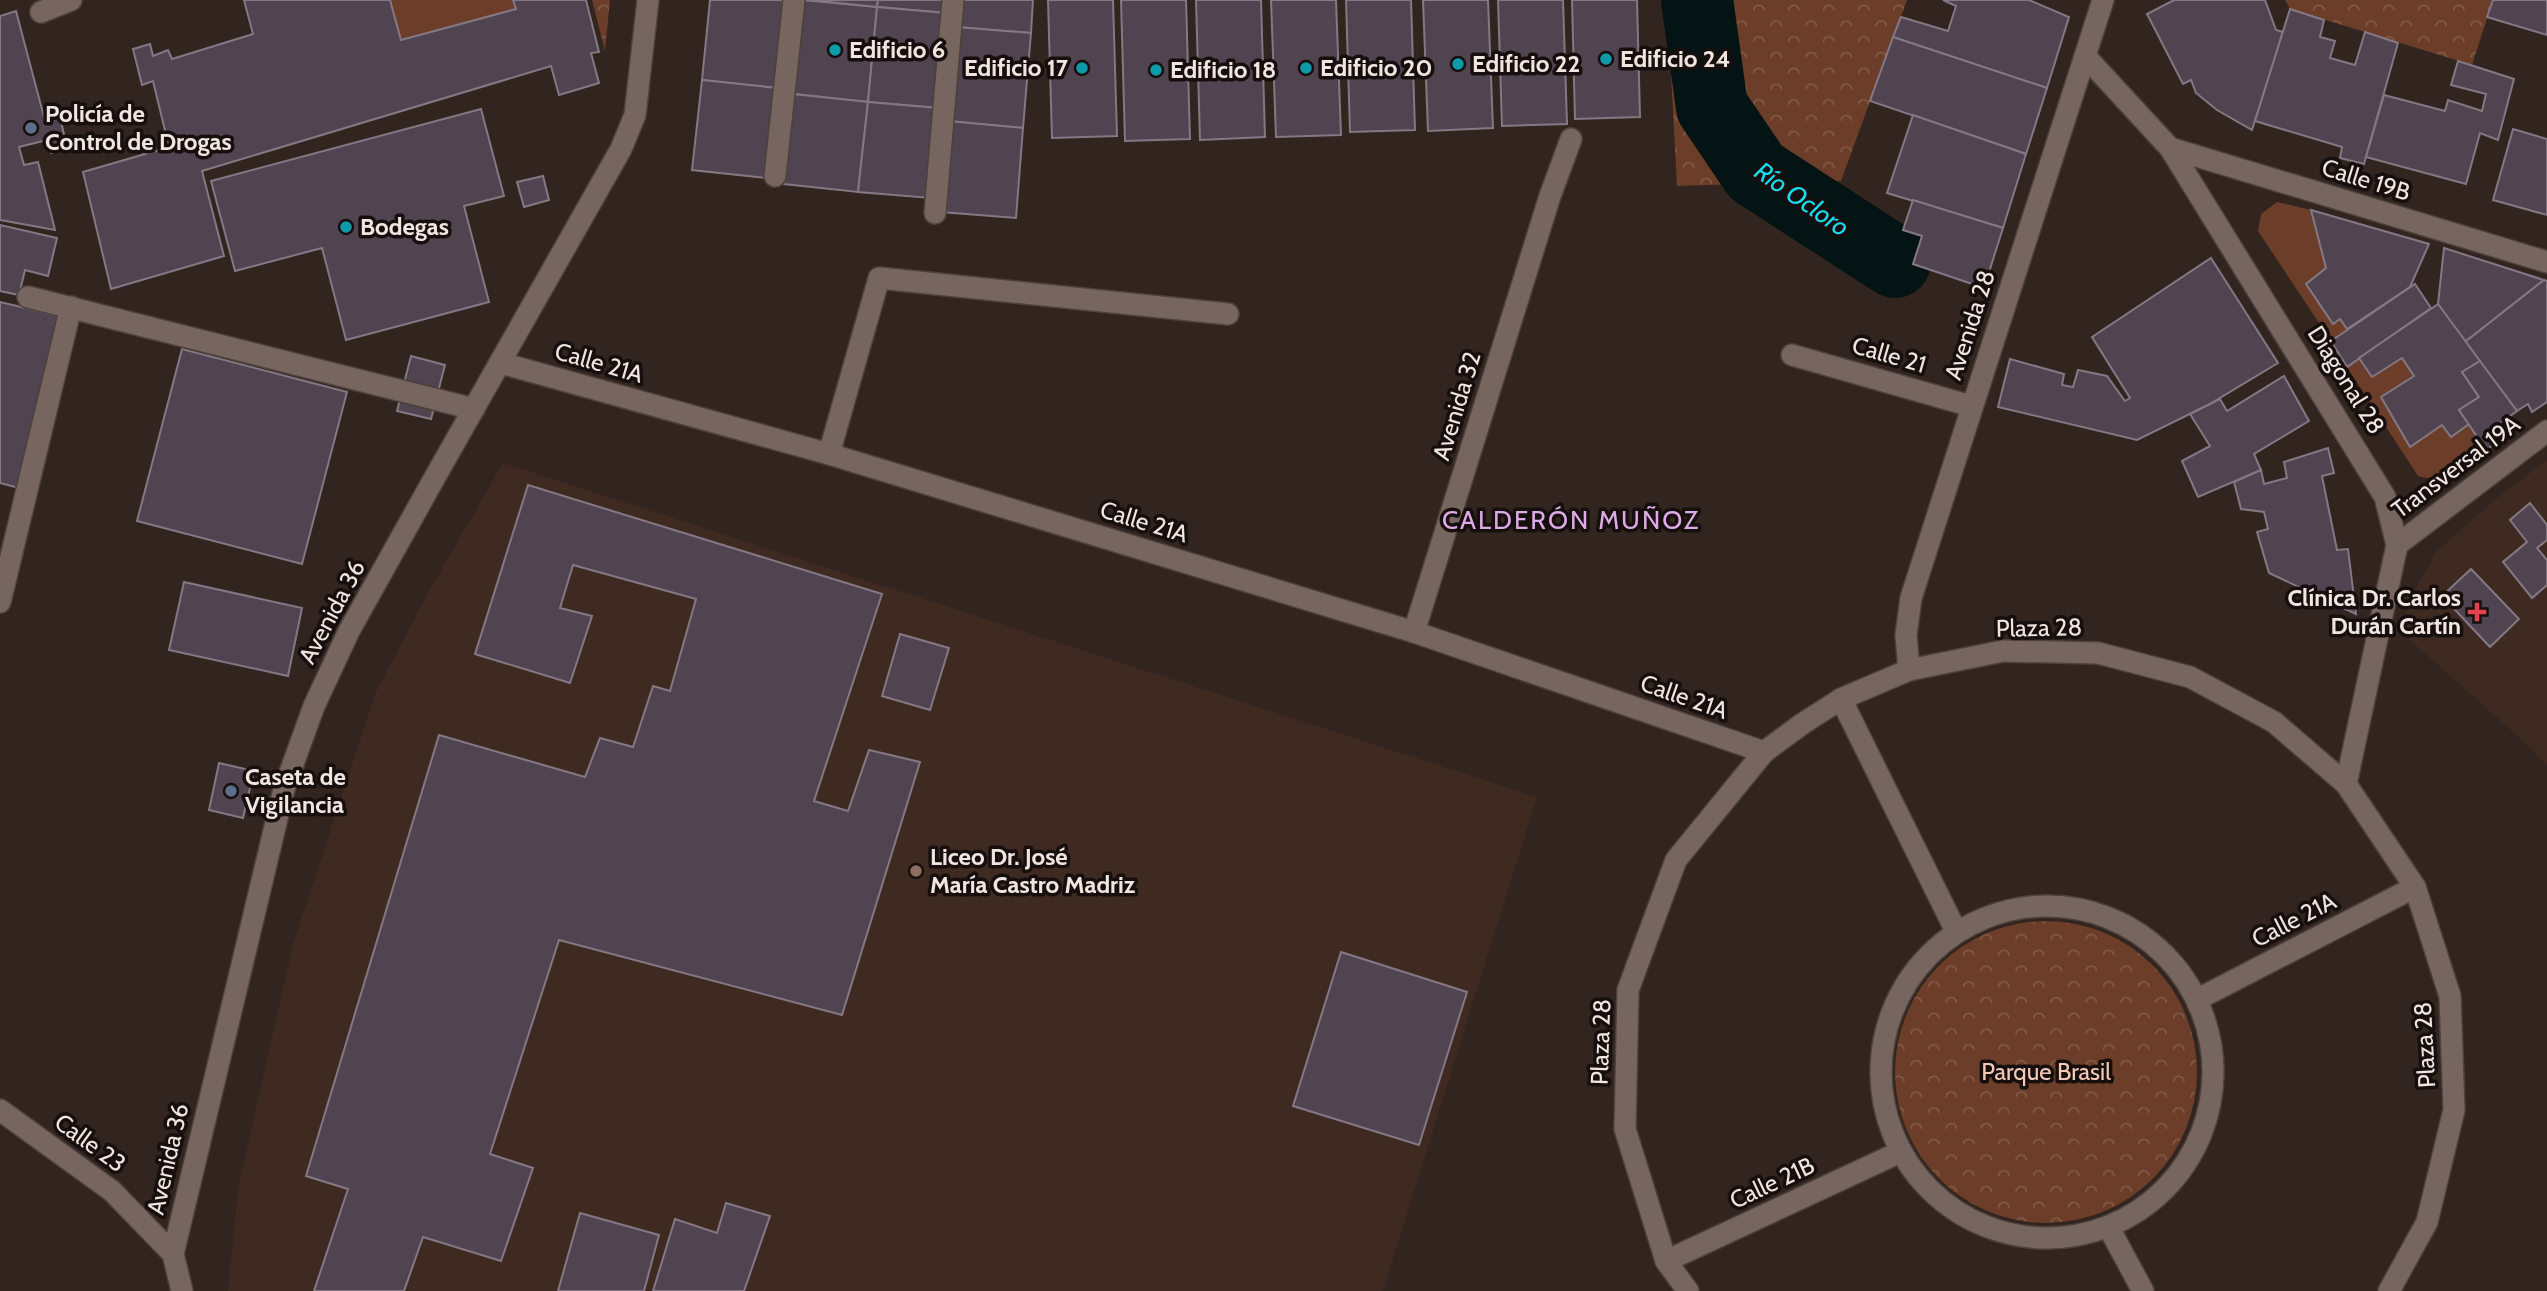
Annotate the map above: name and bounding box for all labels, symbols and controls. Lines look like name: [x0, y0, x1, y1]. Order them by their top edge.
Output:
place label: Edificio 6: [849, 35, 945, 64]
marker: Edificio 6: [827, 42, 843, 58]
place label: Edificio 24: [1620, 44, 1730, 73]
place label: Edificio 22: [1472, 49, 1580, 78]
marker: Edificio 24: [1598, 51, 1614, 67]
place label: Edificio 17: [964, 53, 1069, 82]
place label: Edificio 20: [1320, 53, 1432, 82]
place label: Edificio 18: [1170, 55, 1276, 84]
marker: Edificio 22: [1450, 56, 1466, 72]
marker: Edificio 17: [1074, 60, 1090, 76]
marker: Edificio 20: [1298, 60, 1314, 76]
marker: Edificio 18: [1148, 62, 1164, 78]
place label: Policía de Control de Drogas: [45, 99, 232, 156]
marker: Policía de Control de Drogas: [23, 120, 39, 136]
street label: Calle 19B: [2318, 152, 2414, 207]
water label: Río Ocloro: [1748, 155, 1856, 243]
place label: Bodegas: [360, 212, 449, 241]
marker: Bodegas: [338, 219, 354, 235]
street label: Avenida 28: [1938, 266, 2001, 383]
street label: Diagonal 28: [2302, 320, 2391, 439]
street label: Calle 21: [1849, 330, 1929, 379]
street label: Calle 21A: [552, 336, 647, 389]
street label: Avenida 32: [1426, 348, 1487, 464]
street label: Transversal 19A: [2386, 409, 2526, 524]
street label: Calle 21A: [1097, 494, 1192, 549]
district label: CALDERÓN MUÑOZ: [1442, 504, 1700, 536]
street label: Avenida 36: [292, 555, 371, 669]
place label: Clínica Dr. Carlos Durán Cartín: [2287, 583, 2461, 640]
marker: Clínica Dr. Carlos Durán Cartín: [2467, 602, 2487, 622]
street label: Plaza 28: [1996, 612, 2082, 643]
street label: Calle 21A: [1637, 668, 1732, 725]
place label: Caseta de Vigilancia: [245, 762, 346, 819]
marker: Caseta de Vigilancia: [223, 783, 239, 799]
place label: Liceo Dr. José María Castro Madriz: [930, 842, 1135, 899]
marker: Liceo Dr. José María Castro Madriz: [908, 863, 924, 879]
street label: Calle 21A: [2247, 886, 2341, 953]
street label: Plaza 28: [1585, 998, 1616, 1086]
street label: Plaza 28: [2408, 1001, 2441, 1089]
park label: Parque Brasil: [1981, 1057, 2111, 1086]
street label: Avenida 36: [141, 1100, 194, 1217]
street label: Calle 23: [49, 1107, 131, 1178]
street label: Calle 21B: [1725, 1150, 1819, 1215]

